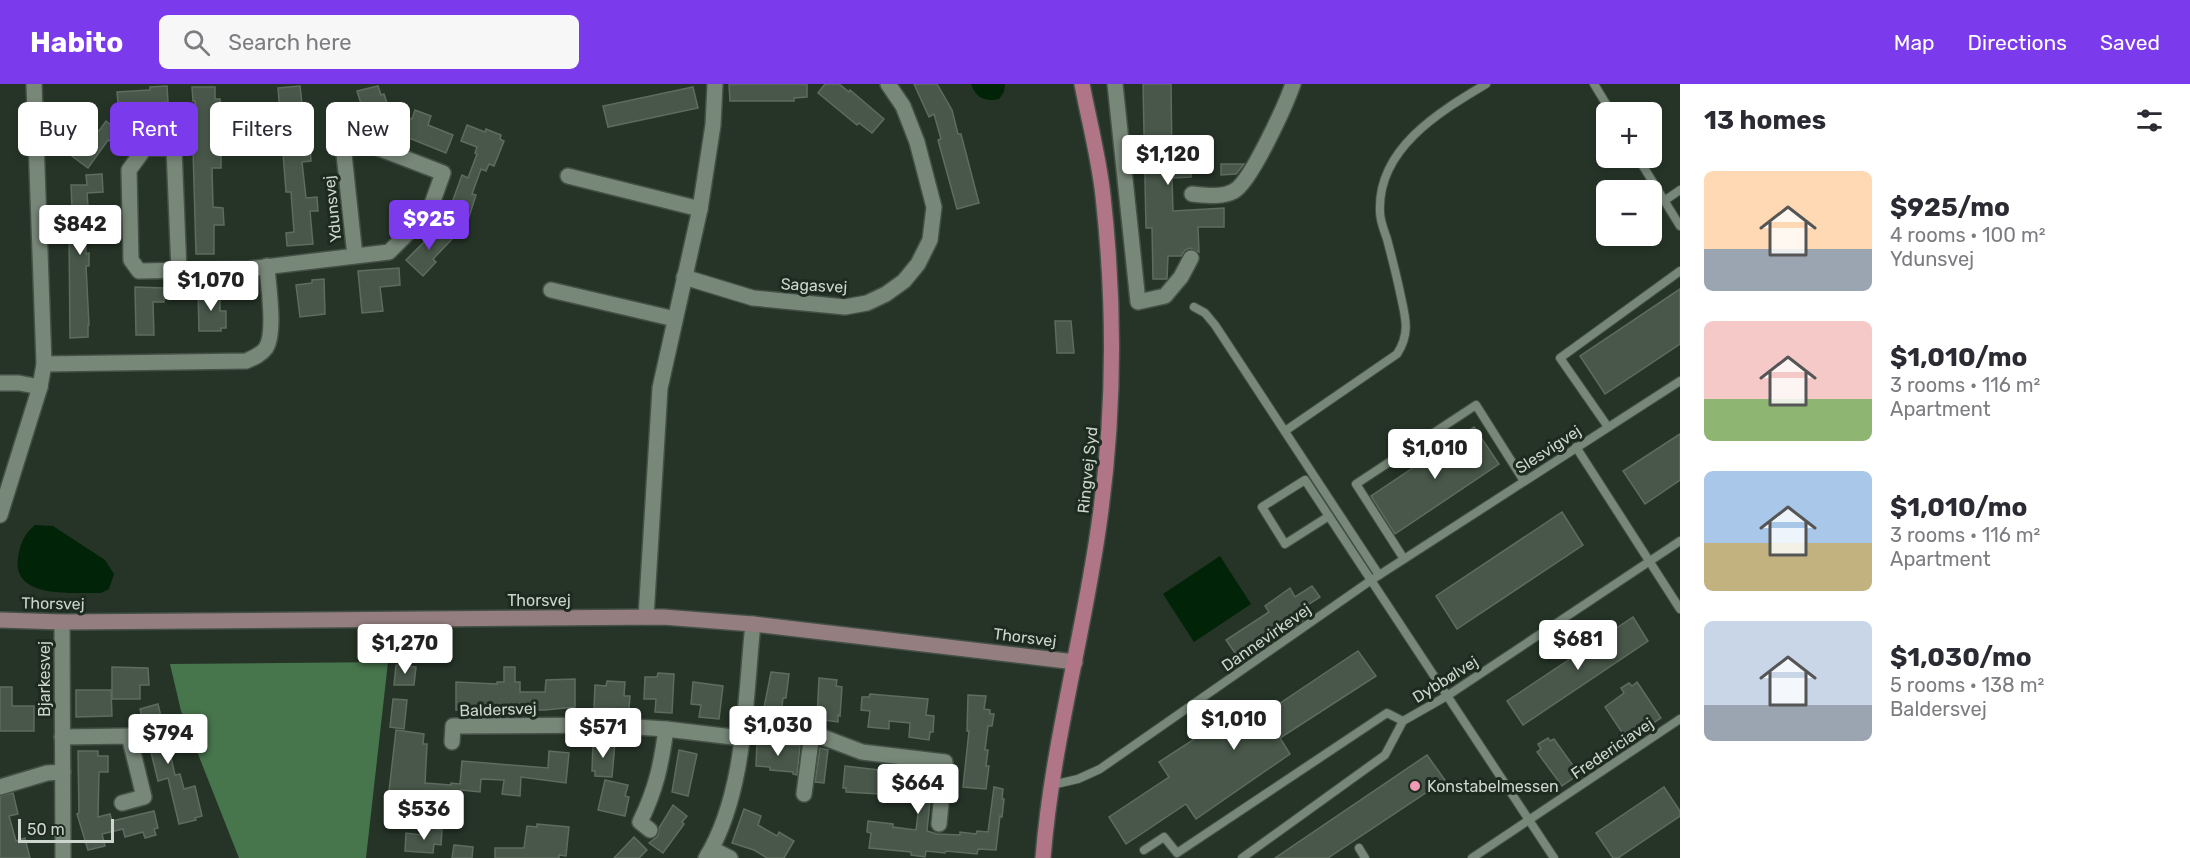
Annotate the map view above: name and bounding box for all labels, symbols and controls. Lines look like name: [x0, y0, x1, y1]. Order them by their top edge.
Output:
search box: [159, 15, 579, 69]
text: Habito: [30, 26, 123, 59]
icon: search: [180, 26, 213, 59]
text: Search here: [228, 29, 352, 56]
text: Map: [1894, 30, 1935, 55]
text: Directions: [1968, 30, 2067, 55]
text: Saved: [2100, 30, 2160, 55]
chip: Buy: [18, 102, 98, 156]
chip: Rent: [110, 102, 198, 156]
chip: Filters: [210, 102, 314, 156]
chip: New: [326, 102, 410, 156]
map controls: [1596, 102, 1662, 246]
button: +: [1596, 102, 1662, 168]
icon: filters: [2133, 104, 2166, 137]
text: 13 homes: [1704, 105, 1826, 136]
pin: $1,120: [1119, 135, 1217, 186]
text: $1,120: [1136, 142, 1200, 166]
street label: Ydunsvej: [320, 174, 345, 243]
button: −: [1596, 180, 1662, 246]
text: $925/mo: [1890, 192, 2010, 223]
icon: home: [1752, 195, 1824, 267]
pin: $925: [393, 200, 465, 251]
pin: $842: [44, 205, 116, 256]
text: $925: [403, 207, 455, 231]
text: $842: [53, 212, 107, 236]
text: 4 rooms · 100 m²: [1890, 223, 2046, 247]
text: Ydunsvej: [1890, 247, 1974, 271]
pin: $1,070: [162, 261, 260, 312]
text: $1,070: [177, 268, 245, 292]
street label: Sagasvej: [780, 274, 848, 297]
text: $1,010/mo: [1890, 342, 2027, 373]
icon: home: [1752, 345, 1824, 417]
text: 3 rooms · 116 m²: [1890, 373, 2040, 397]
text: Apartment: [1890, 397, 1991, 421]
street label: Slesvigvej: [1512, 421, 1585, 478]
street label: Ringvej Syd: [1073, 426, 1101, 514]
pin: $1,010: [1386, 429, 1484, 480]
text: $1,010: [1402, 436, 1468, 460]
text: $1,010/mo: [1890, 492, 2027, 523]
icon: home: [1752, 495, 1824, 567]
text: 3 rooms · 116 m²: [1890, 523, 2040, 547]
text: Apartment: [1890, 547, 1991, 571]
street label: Thorsvej: [507, 591, 571, 610]
street label: Thorsvej: [21, 593, 85, 614]
street label: Dannevirkevej: [1218, 600, 1315, 675]
pin: $681: [1542, 620, 1614, 671]
pin: $1,270: [356, 624, 454, 675]
street label: Thorsvej: [992, 624, 1058, 651]
text: $681: [1553, 627, 1603, 651]
text: $1,270: [372, 631, 438, 655]
street label: Bjarkesvej: [35, 641, 54, 717]
text: $1,030/mo: [1890, 642, 2032, 673]
icon: home: [1752, 645, 1824, 717]
street label: Dybbølvej: [1409, 652, 1481, 707]
text: 5 rooms · 138 m²: [1890, 673, 2044, 697]
text: Baldersvej: [1890, 697, 1987, 721]
street label: Baldersvej: [459, 699, 537, 720]
pin: $1,010: [1185, 700, 1283, 751]
pin: $1,030: [729, 706, 827, 757]
text: $1,010: [1201, 707, 1267, 731]
pin: $571: [567, 708, 639, 759]
text: $1,030: [743, 713, 813, 737]
pin: $794: [132, 714, 204, 765]
street label: Fredericiavej: [1567, 714, 1657, 783]
text: $571: [579, 715, 627, 739]
text: $794: [142, 721, 194, 745]
pin: $664: [882, 764, 954, 815]
text: $664: [891, 771, 945, 795]
place label: Konstabelmessen: [1427, 777, 1559, 796]
marker: Konstabelmessen: [1408, 779, 1422, 793]
pin: $536: [388, 790, 460, 841]
text: $536: [398, 797, 450, 821]
scale bar: [18, 816, 114, 844]
text: 50 m: [27, 820, 65, 839]

